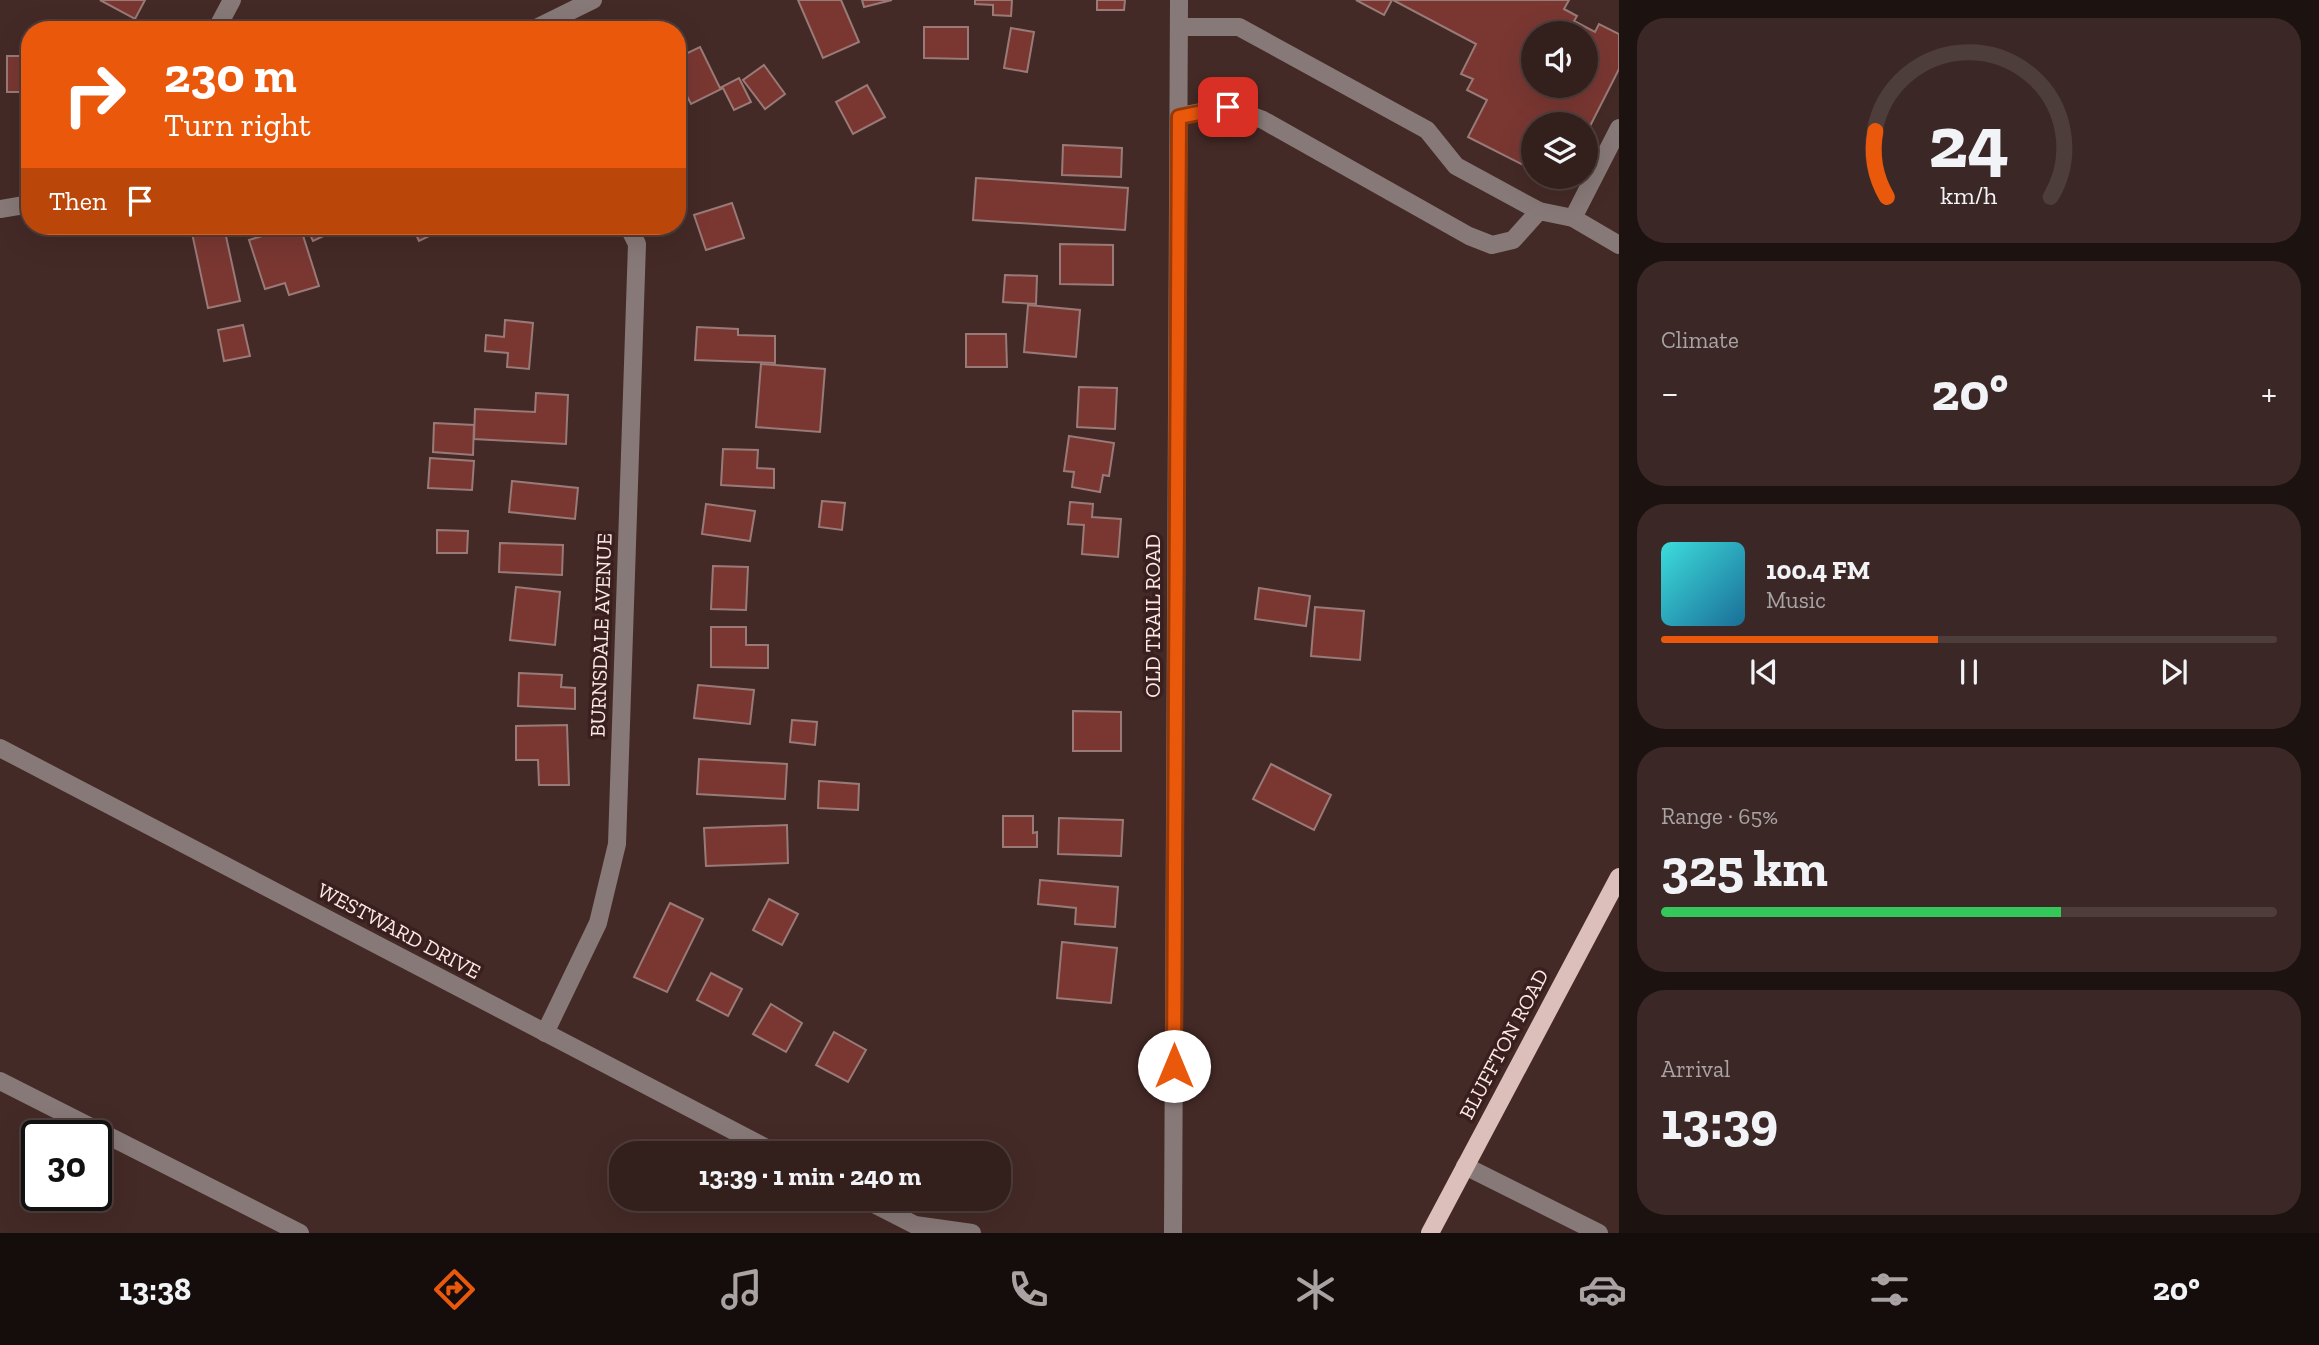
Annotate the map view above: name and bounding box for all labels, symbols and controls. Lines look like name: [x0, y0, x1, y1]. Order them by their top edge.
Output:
map controls: [1521, 21, 1598, 189]
button: sound: [1521, 21, 1598, 98]
text: 230 m: [164, 46, 297, 105]
icon: right: [49, 49, 140, 140]
pin: [1198, 77, 1258, 137]
icon: arrive: [1209, 88, 1247, 126]
text: 24: [1929, 98, 2009, 186]
text: Turn right: [164, 106, 311, 144]
button: layers: [1521, 112, 1598, 189]
text: km/h: [1940, 179, 1998, 209]
icon: arrive: [121, 182, 159, 220]
text: Then: [49, 185, 107, 217]
text: Climate: [1661, 326, 1739, 354]
text: 20°: [1932, 361, 2008, 423]
text: −: [1661, 370, 1679, 416]
text: +: [2261, 370, 2277, 416]
street label: BURNSDALE AVENUE: [584, 533, 617, 737]
street label: OLD TRAIL ROAD: [1140, 534, 1165, 698]
text: 100.4 FM: [1766, 554, 1870, 586]
text: Music: [1766, 586, 1826, 614]
icon: previous: [1745, 653, 1783, 691]
icon: pause: [1950, 653, 1988, 691]
icon: next: [2155, 653, 2193, 691]
text: Range · 65%: [1661, 802, 1778, 830]
text: 325 km: [1661, 837, 1828, 899]
street label: WESTWARD DRIVE: [314, 877, 485, 984]
street label: BLUFFTON ROAD: [1453, 964, 1554, 1123]
position arrow: [1137, 1029, 1211, 1103]
text: Arrival: [1661, 1055, 1730, 1083]
text: 13:39: [1661, 1090, 1778, 1152]
speed limit sign: 30: [21, 1120, 112, 1211]
text: 13:39 · 1 min · 240 m: [699, 1160, 921, 1192]
icon: directions: [430, 1265, 479, 1314]
icon: music: [717, 1265, 766, 1314]
icon: phone: [1004, 1265, 1053, 1314]
icon: climate: [1291, 1265, 1340, 1314]
icon: car: [1578, 1265, 1627, 1314]
icon: filters: [1865, 1265, 1914, 1314]
text: 13:38: [119, 1270, 191, 1308]
text: 20°: [2153, 1270, 2200, 1308]

